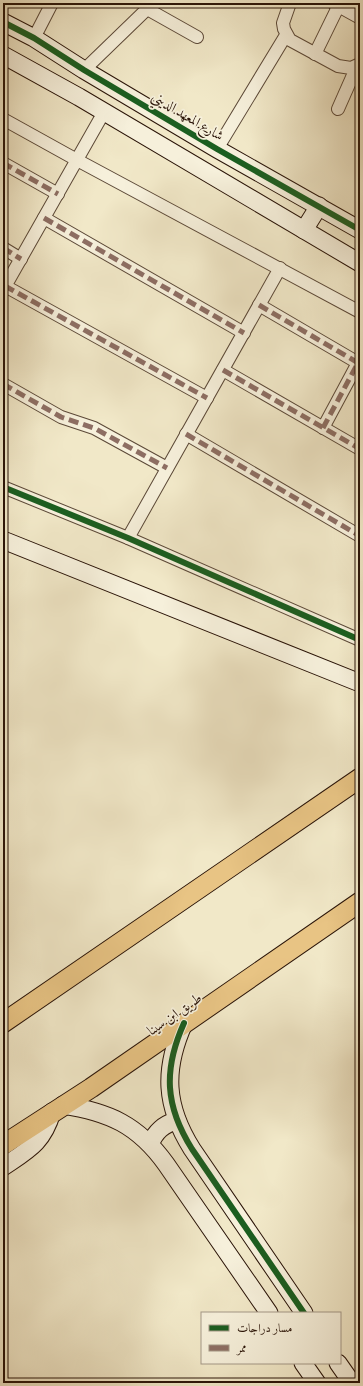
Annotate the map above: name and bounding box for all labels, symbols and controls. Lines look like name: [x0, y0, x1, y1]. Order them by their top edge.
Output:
street label: شارع المعهد الديني: [146, 88, 227, 148]
street label: طريق ابن سينا: [144, 989, 206, 1041]
legend: [201, 1312, 341, 1364]
text: مسار دراجات: [237, 1321, 292, 1337]
text: ممر: [235, 1341, 247, 1357]

